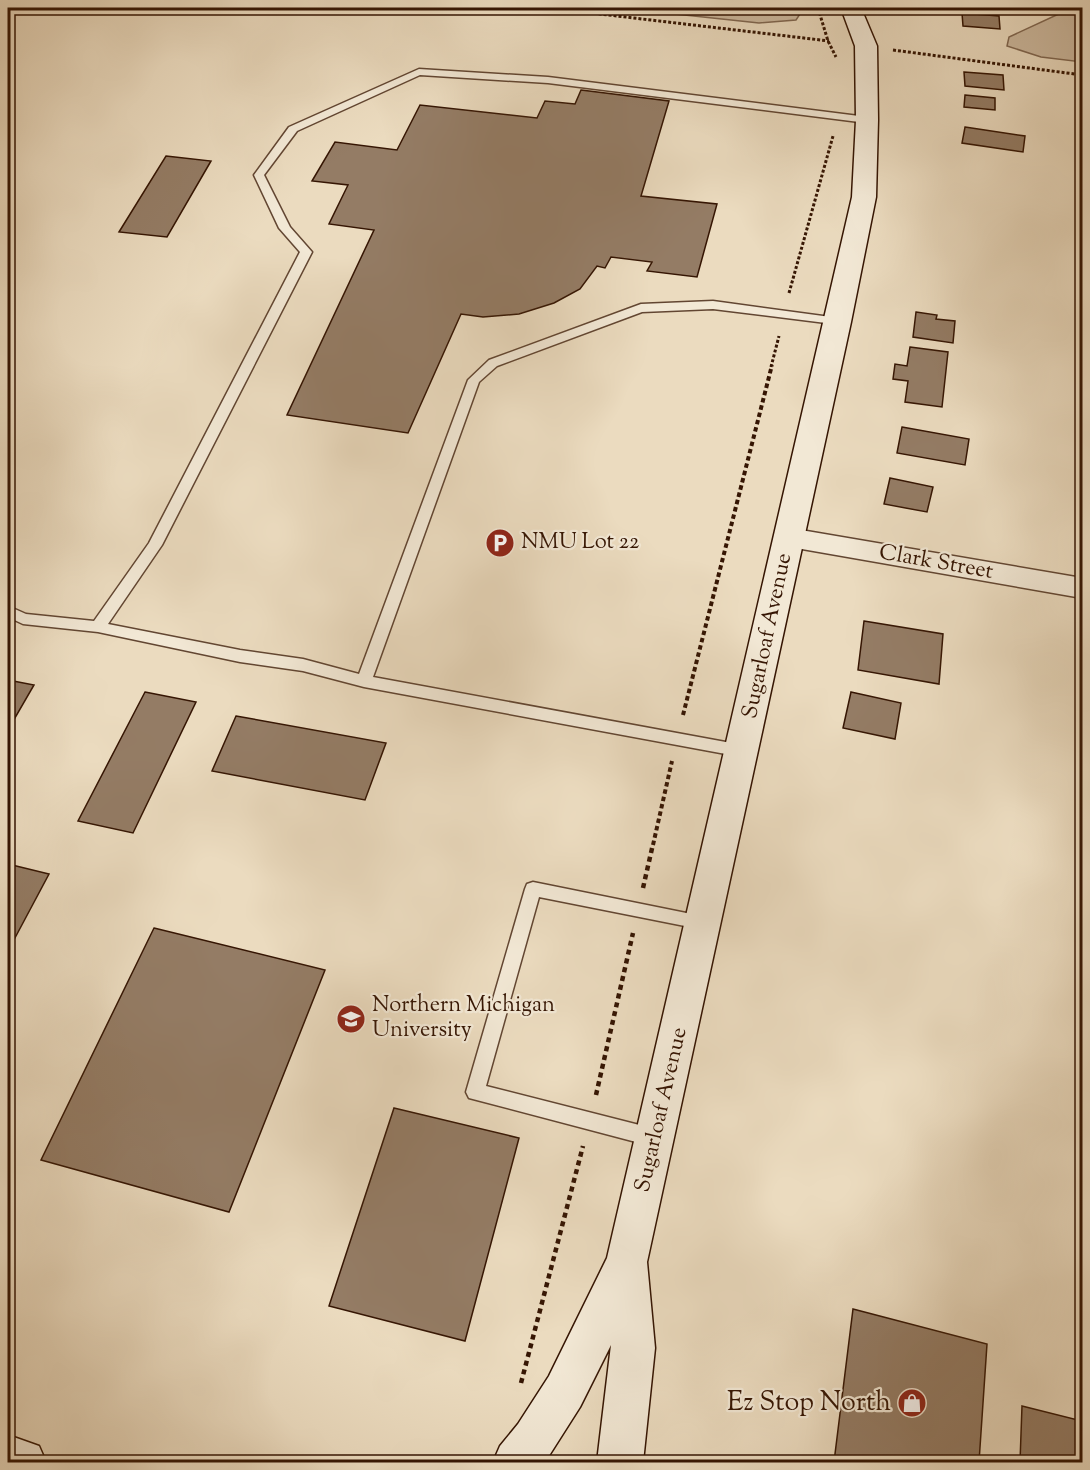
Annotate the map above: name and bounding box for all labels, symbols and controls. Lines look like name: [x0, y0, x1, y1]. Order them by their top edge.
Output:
parking icon: NMU Lot 22: [484, 527, 516, 559]
place label: NMU Lot 22: [521, 527, 639, 559]
street label: Clark Street: [876, 537, 996, 589]
street label: Sugarloaf Avenue: [735, 550, 801, 722]
place label: Northern Michigan University: [372, 990, 555, 1047]
school or university icon: Northern Michigan University: [335, 1003, 367, 1035]
street label: Sugarloaf Avenue: [627, 1024, 697, 1196]
place label: Ez Stop North: [727, 1384, 891, 1423]
shop icon: Ez Stop North: [896, 1387, 928, 1419]

